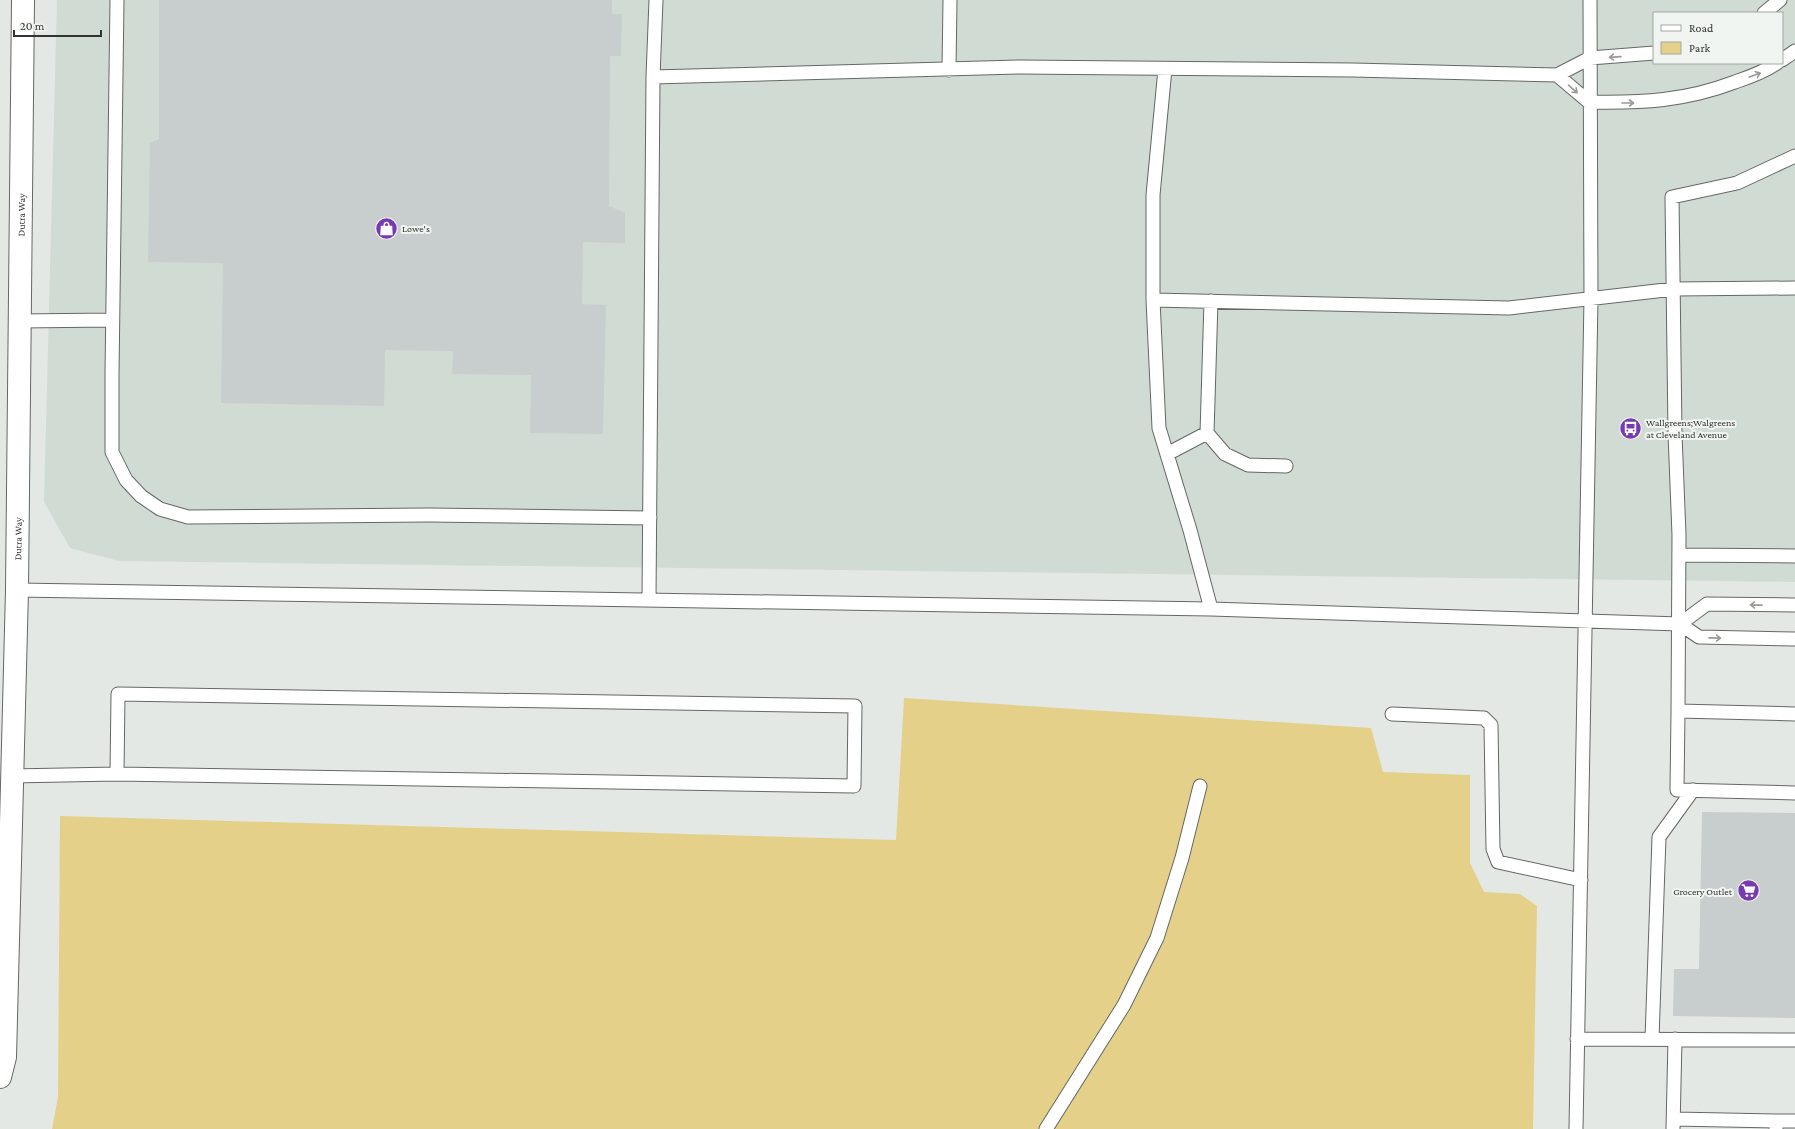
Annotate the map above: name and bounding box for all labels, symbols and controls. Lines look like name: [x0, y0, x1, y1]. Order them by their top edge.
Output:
scale bar: [14, 12, 101, 38]
legend: [1653, 12, 1783, 64]
text: 20 m: [20, 19, 45, 33]
text: Road: [1689, 21, 1714, 35]
text: Park: [1689, 41, 1711, 55]
one-way arrow: [1609, 53, 1622, 60]
one-way arrow: [1748, 71, 1760, 79]
one-way arrow: [1568, 84, 1579, 93]
one-way arrow: [1621, 99, 1634, 107]
street label: Dutra Way: [15, 193, 27, 236]
shop icon: Lowe's: [374, 215, 400, 241]
place label: Lowe's: [402, 223, 430, 234]
bus stop icon: Wallgreens;Walgreens at Cleveland Avenue: [1617, 415, 1643, 441]
place label: Wallgreens;Walgreens at Cleveland Avenue: [1646, 417, 1735, 440]
street label: Dutra Way: [12, 517, 23, 560]
one-way arrow: [1750, 601, 1763, 609]
one-way arrow: [1708, 634, 1721, 642]
supermarket icon: Grocery Outlet: [1735, 878, 1761, 904]
place label: Grocery Outlet: [1673, 886, 1733, 897]

